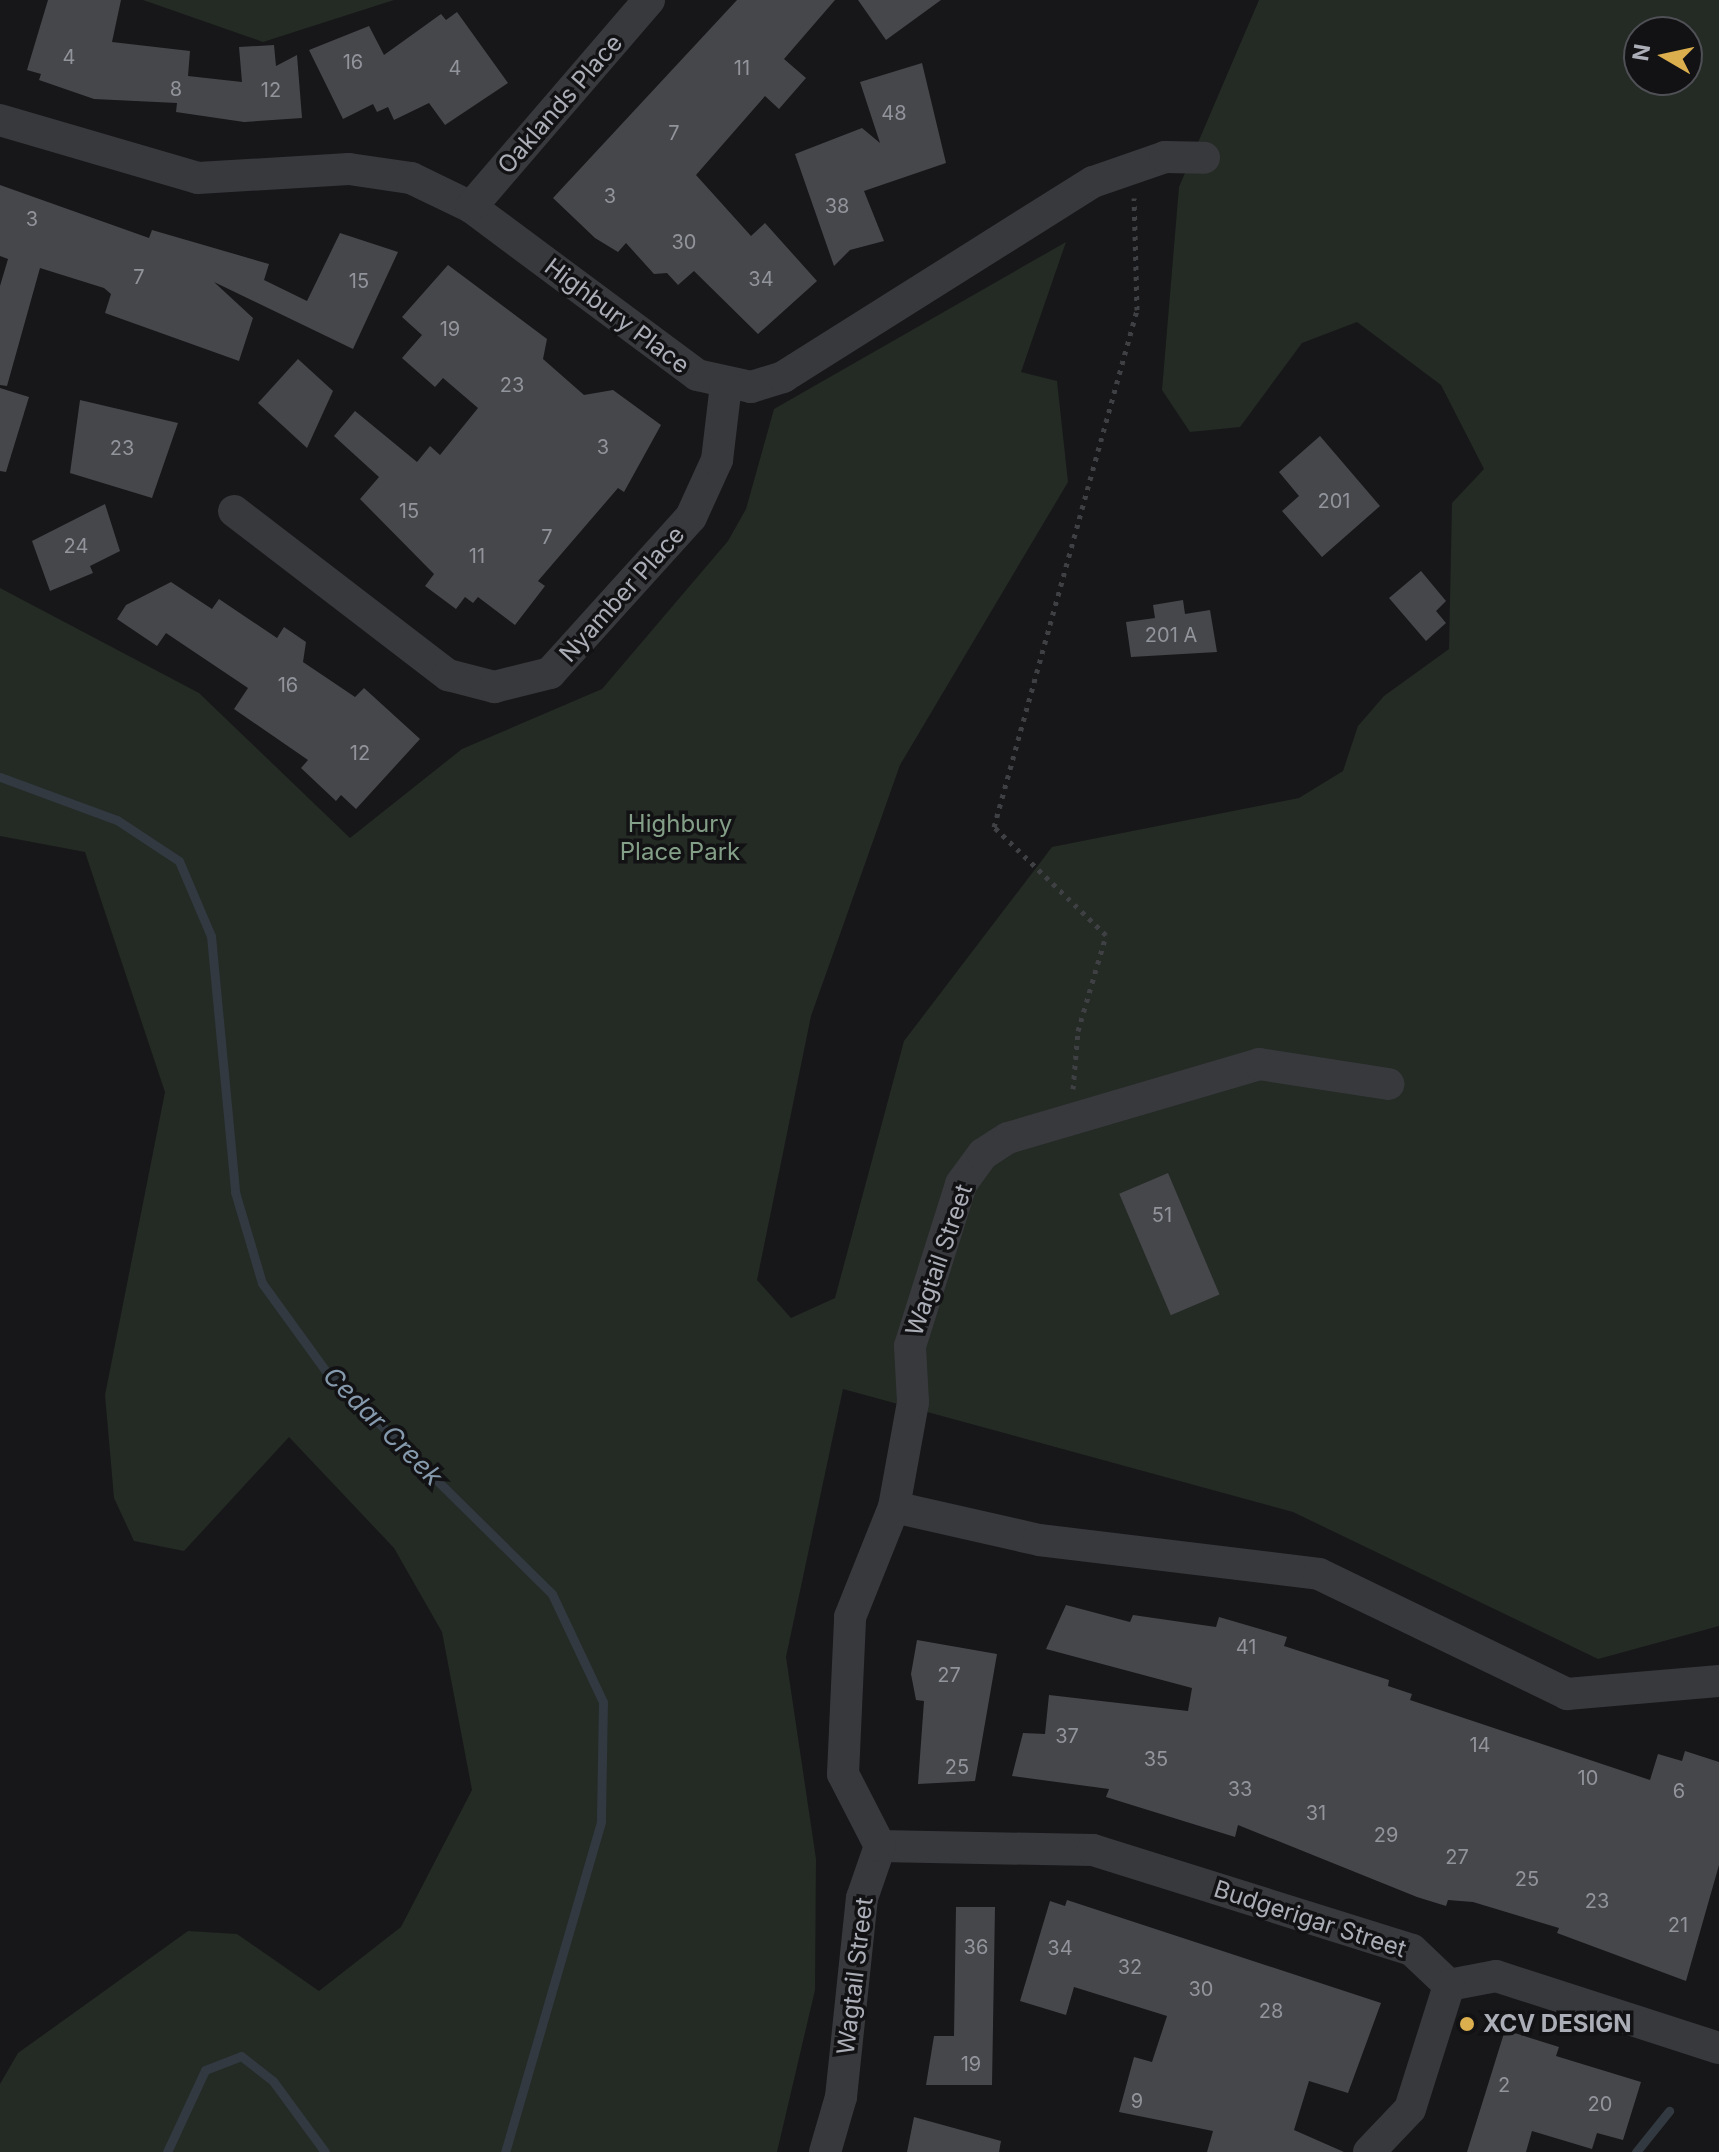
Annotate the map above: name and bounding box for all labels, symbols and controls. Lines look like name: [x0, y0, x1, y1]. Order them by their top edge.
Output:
north arrow: [1623, 16, 1703, 96]
street label: Oaklands Place: [492, 29, 628, 179]
text: N: [1627, 42, 1655, 63]
house number: 4: [63, 45, 75, 69]
house number: 16: [343, 50, 363, 74]
house number: 4: [449, 56, 461, 80]
house number: 11: [734, 56, 750, 80]
house number: 8: [170, 77, 182, 101]
house number: 12: [261, 78, 281, 102]
house number: 48: [881, 101, 907, 125]
house number: 7: [668, 121, 680, 145]
house number: 3: [604, 184, 616, 208]
house number: 38: [825, 194, 849, 218]
house number: 3: [26, 207, 38, 231]
house number: 30: [672, 230, 696, 254]
street label: Highbury Place: [539, 252, 695, 380]
house number: 7: [133, 265, 145, 289]
house number: 34: [748, 267, 774, 291]
house number: 15: [349, 269, 369, 293]
house number: 19: [440, 317, 460, 341]
house number: 23: [500, 373, 524, 397]
house number: 3: [597, 435, 609, 459]
house number: 23: [110, 436, 134, 460]
house number: 201: [1318, 489, 1350, 513]
house number: 15: [399, 499, 419, 523]
street label: Nyamber Place: [553, 520, 691, 668]
house number: 7: [541, 525, 553, 549]
house number: 24: [64, 534, 88, 558]
house number: 11: [469, 544, 485, 568]
house number: 201 A: [1145, 623, 1197, 647]
house number: 16: [278, 673, 298, 697]
house number: 12: [350, 741, 370, 765]
park label: Highbury Place Park: [620, 810, 740, 866]
street label: Wagtail Street: [900, 1181, 978, 1339]
house number: 51: [1152, 1203, 1172, 1227]
water label: Cedar Creek: [317, 1360, 449, 1492]
house number: 41: [1236, 1635, 1256, 1659]
house number: 27: [937, 1663, 961, 1687]
house number: 37: [1055, 1724, 1079, 1748]
house number: 14: [1469, 1733, 1491, 1757]
house number: 35: [1144, 1747, 1168, 1771]
house number: 25: [945, 1755, 969, 1779]
house number: 10: [1578, 1766, 1598, 1790]
house number: 33: [1228, 1777, 1252, 1801]
house number: 6: [1673, 1779, 1685, 1803]
house number: 31: [1306, 1801, 1326, 1825]
house number: 29: [1374, 1823, 1398, 1847]
house number: 27: [1445, 1845, 1469, 1869]
house number: 25: [1515, 1867, 1539, 1891]
street label: Budgerigar Street: [1210, 1874, 1410, 1964]
house number: 23: [1585, 1889, 1609, 1913]
street label: Wagtail Street: [831, 1896, 879, 2056]
house number: 21: [1668, 1913, 1688, 1937]
house number: 36: [964, 1935, 988, 1959]
house number: 34: [1047, 1936, 1073, 1960]
house number: 32: [1118, 1955, 1142, 1979]
house number: 30: [1189, 1977, 1213, 2001]
house number: 28: [1259, 1999, 1283, 2023]
place label: XCV DESIGN: [1483, 2010, 1631, 2038]
marker: XCV DESIGN: [1458, 2015, 1476, 2033]
house number: 19: [961, 2052, 981, 2076]
house number: 2: [1498, 2073, 1510, 2097]
house number: 9: [1131, 2089, 1143, 2113]
house number: 20: [1588, 2092, 1612, 2116]

